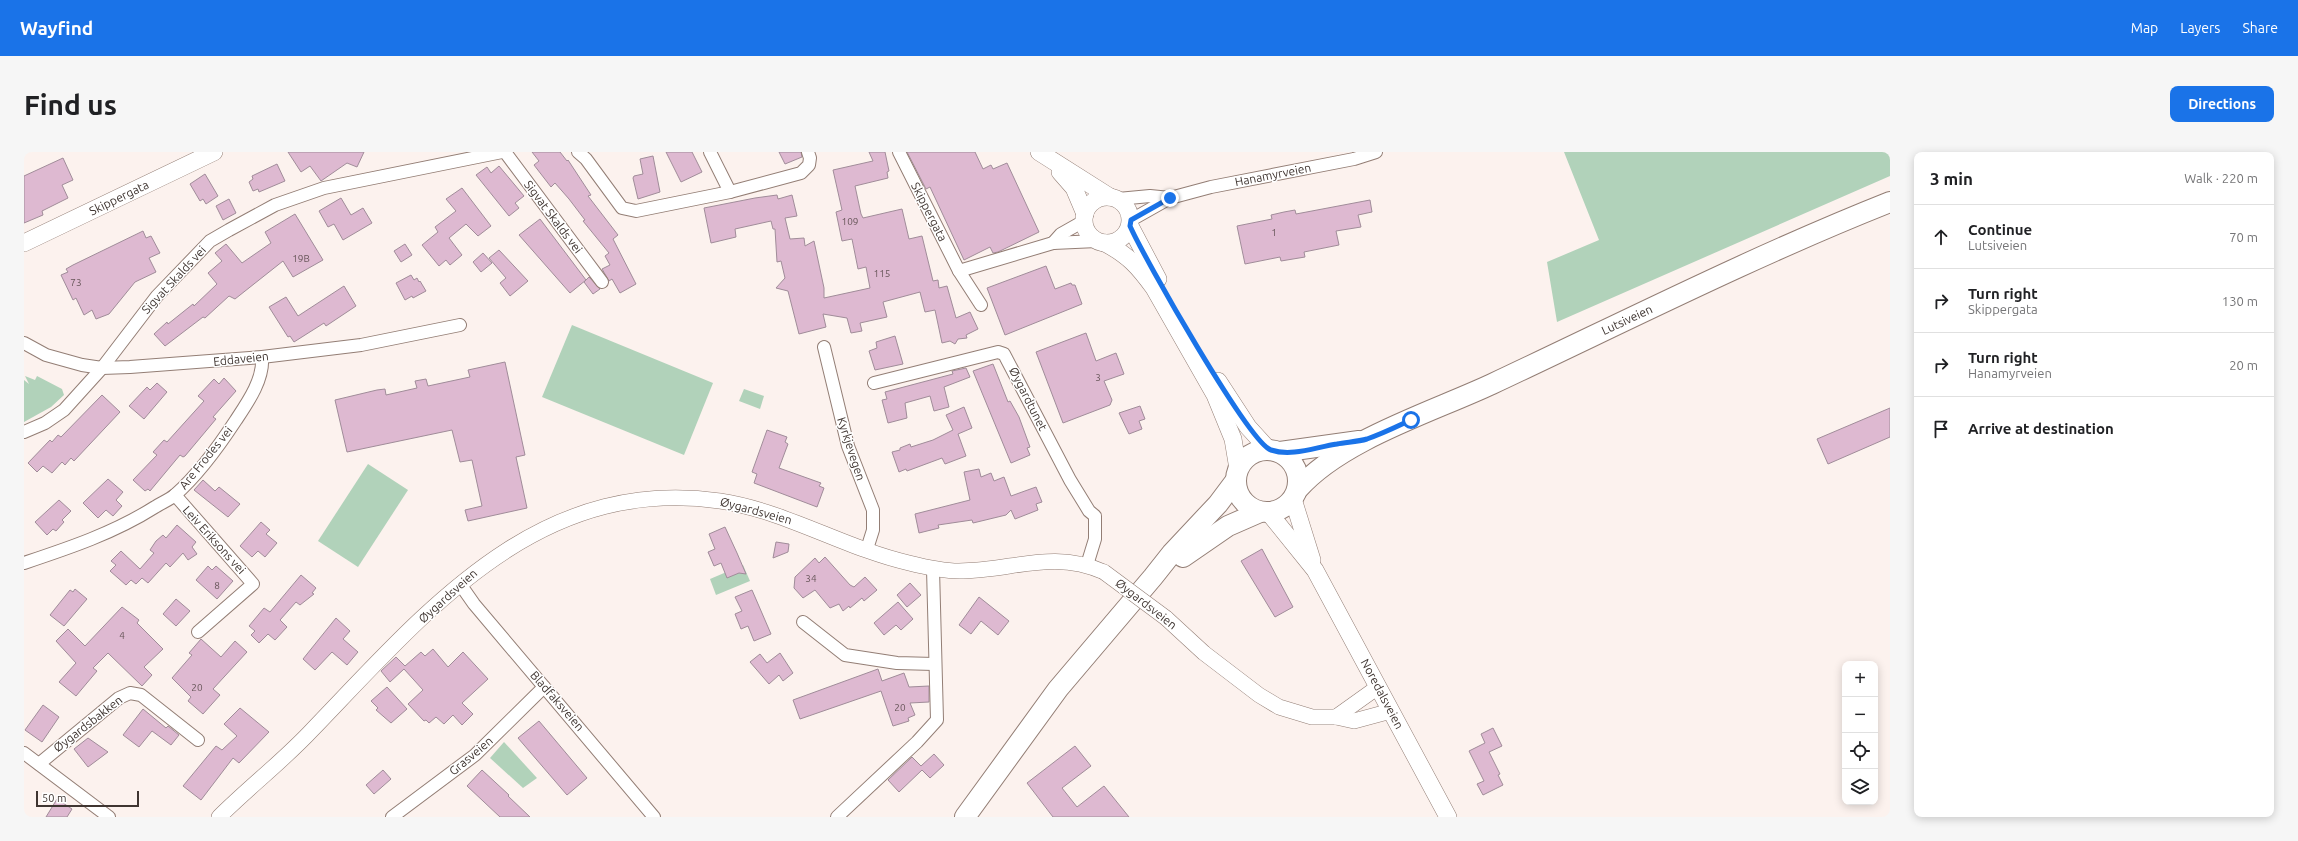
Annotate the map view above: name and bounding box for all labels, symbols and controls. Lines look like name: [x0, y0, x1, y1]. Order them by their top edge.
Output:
text: Wayfind: [20, 17, 93, 39]
text: Map: [2131, 20, 2158, 36]
text: Layers: [2180, 20, 2220, 36]
text: Share: [2242, 20, 2278, 36]
button: Directions: [2170, 86, 2274, 122]
text: Find us: [24, 89, 117, 120]
street label: Hanamyrveien: [1234, 161, 1312, 188]
text: 3 min: [1930, 169, 1973, 188]
text: Walk · 220 m: [2184, 171, 2258, 185]
street label: Skippergata: [87, 178, 151, 218]
street label: Sigvat Skalds vei: [522, 178, 585, 256]
street label: Skippergata: [909, 180, 950, 243]
route end: [1161, 189, 1179, 207]
house number: 109: [842, 216, 858, 227]
text: Continue: [1968, 221, 2032, 238]
icon: ahead: [1930, 226, 1952, 248]
house number: 1: [1271, 227, 1277, 238]
text: 70 m: [2229, 230, 2258, 244]
text: Lutsiveien: [1968, 238, 2027, 252]
street label: Sigvat Skalds vei: [139, 243, 208, 316]
house number: 19B: [292, 253, 310, 264]
house number: 115: [874, 268, 890, 279]
house number: 73: [70, 277, 82, 288]
text: Turn right: [1968, 285, 2038, 302]
icon: right: [1930, 290, 1952, 312]
text: 130 m: [2222, 294, 2258, 308]
street label: Lutsiveien: [1599, 302, 1654, 337]
text: Skippergata: [1968, 302, 2038, 316]
street label: Eddaveien: [213, 349, 269, 368]
text: Turn right: [1968, 349, 2038, 366]
icon: right: [1930, 354, 1952, 376]
text: 20 m: [2229, 358, 2258, 372]
street label: Øygardtunet: [1007, 365, 1050, 433]
text: Hanamyrveien: [1968, 366, 2052, 380]
house number: 3: [1095, 372, 1101, 383]
route start: [1402, 411, 1420, 429]
street label: Kyrkjevegen: [835, 415, 868, 482]
icon: arrive: [1930, 418, 1952, 440]
text: Arrive at destination: [1968, 420, 2114, 437]
street label: Are Frodes vei: [177, 424, 235, 491]
street label: Øygardsveien: [719, 495, 793, 526]
street label: Leiv Eriksons vei: [180, 503, 248, 576]
street label: Øygardsveien: [416, 566, 479, 625]
house number: 34: [805, 573, 817, 584]
street label: Øygardsveien: [1113, 576, 1179, 631]
house number: 8: [214, 580, 220, 591]
house number: 4: [119, 630, 125, 641]
street label: Noredalsveien: [1359, 657, 1406, 731]
map controls: [1842, 661, 1878, 805]
button: +: [1842, 661, 1878, 697]
street label: Bladfaksveien: [528, 668, 587, 733]
house number: 20: [191, 682, 203, 693]
street label: Øygardsbakken: [51, 693, 125, 754]
button: −: [1842, 697, 1878, 733]
house number: 20: [894, 702, 906, 713]
button: locate: [1842, 733, 1878, 769]
street label: Grasveien: [446, 734, 495, 778]
button: layers: [1842, 769, 1878, 805]
scale bar: [36, 789, 139, 808]
text: 50 m: [42, 792, 66, 804]

